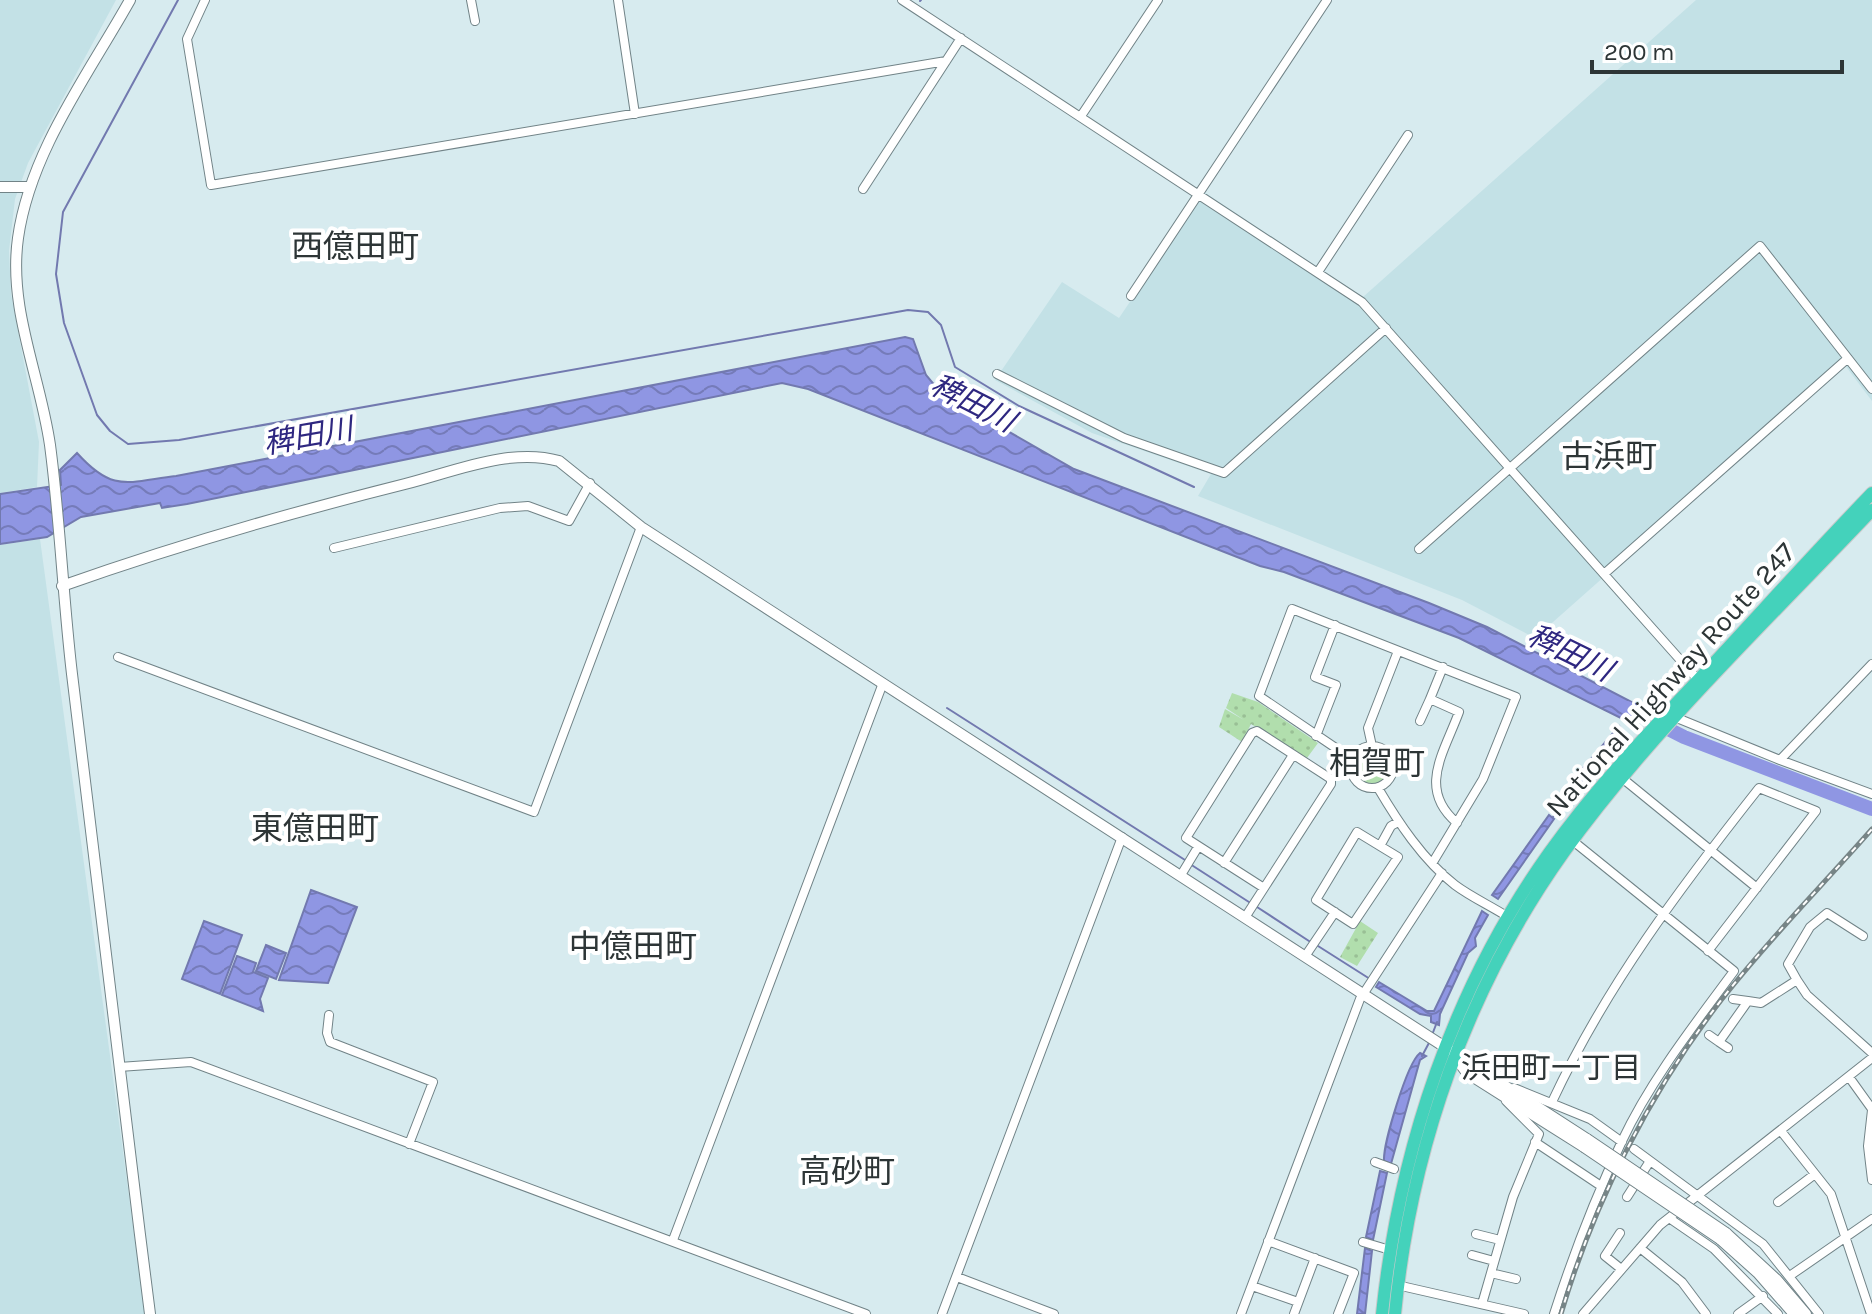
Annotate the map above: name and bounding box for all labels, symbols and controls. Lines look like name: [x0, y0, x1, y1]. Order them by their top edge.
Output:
scale bar: [1592, 24, 1842, 74]
text: 200 m: [1604, 38, 1675, 66]
district label: 西億田町: [291, 228, 419, 265]
water label: 稗田川: [925, 367, 1024, 441]
water label: 稗田川: [261, 410, 358, 462]
district label: 古浜町: [1561, 438, 1657, 475]
street label: National Highway Route 247: [1539, 536, 1802, 823]
water label: 稗田川: [1522, 617, 1621, 690]
district label: 相賀町: [1329, 745, 1425, 782]
district label: 東億田町: [251, 810, 379, 847]
district label: 中億田町: [569, 928, 697, 965]
district label: 浜田町一丁目: [1461, 1050, 1641, 1086]
district label: 高砂町: [799, 1153, 895, 1190]

